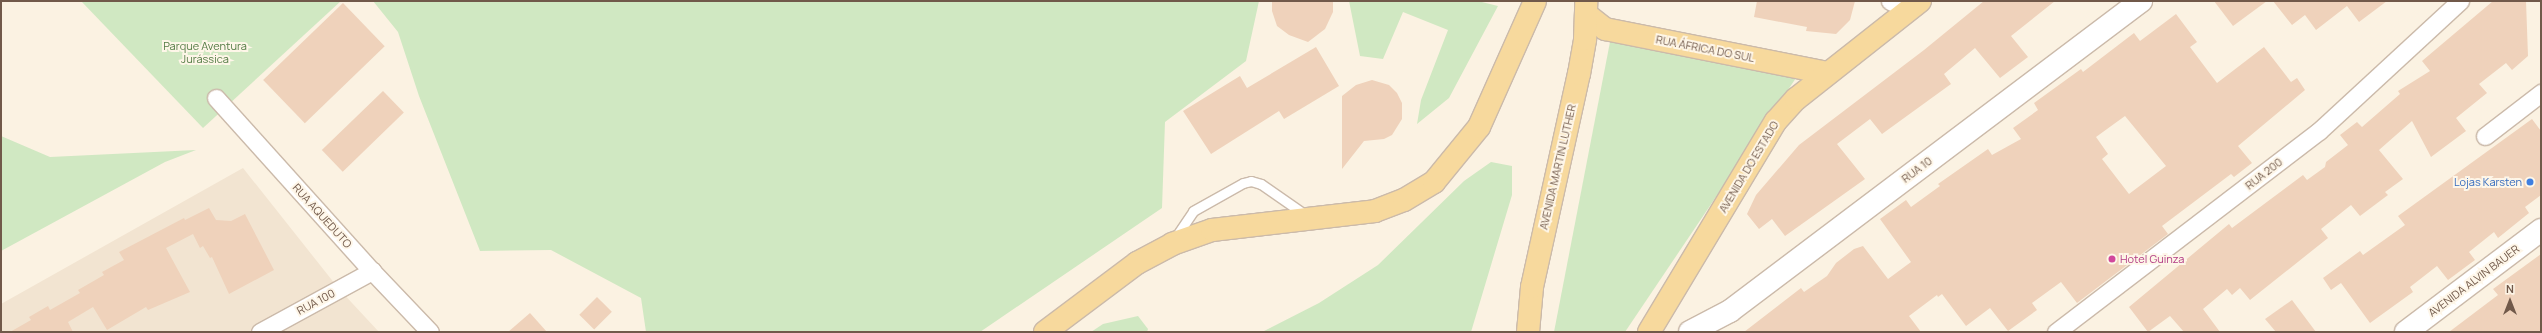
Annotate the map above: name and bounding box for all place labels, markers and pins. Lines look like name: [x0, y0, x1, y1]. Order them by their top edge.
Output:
place label: Lojas Karsten: [2454, 175, 2522, 189]
marker: Lojas Karsten: [2525, 177, 2535, 187]
place label: Hotel Guinza: [2120, 252, 2184, 266]
marker: Hotel Guinza: [2107, 254, 2117, 264]

